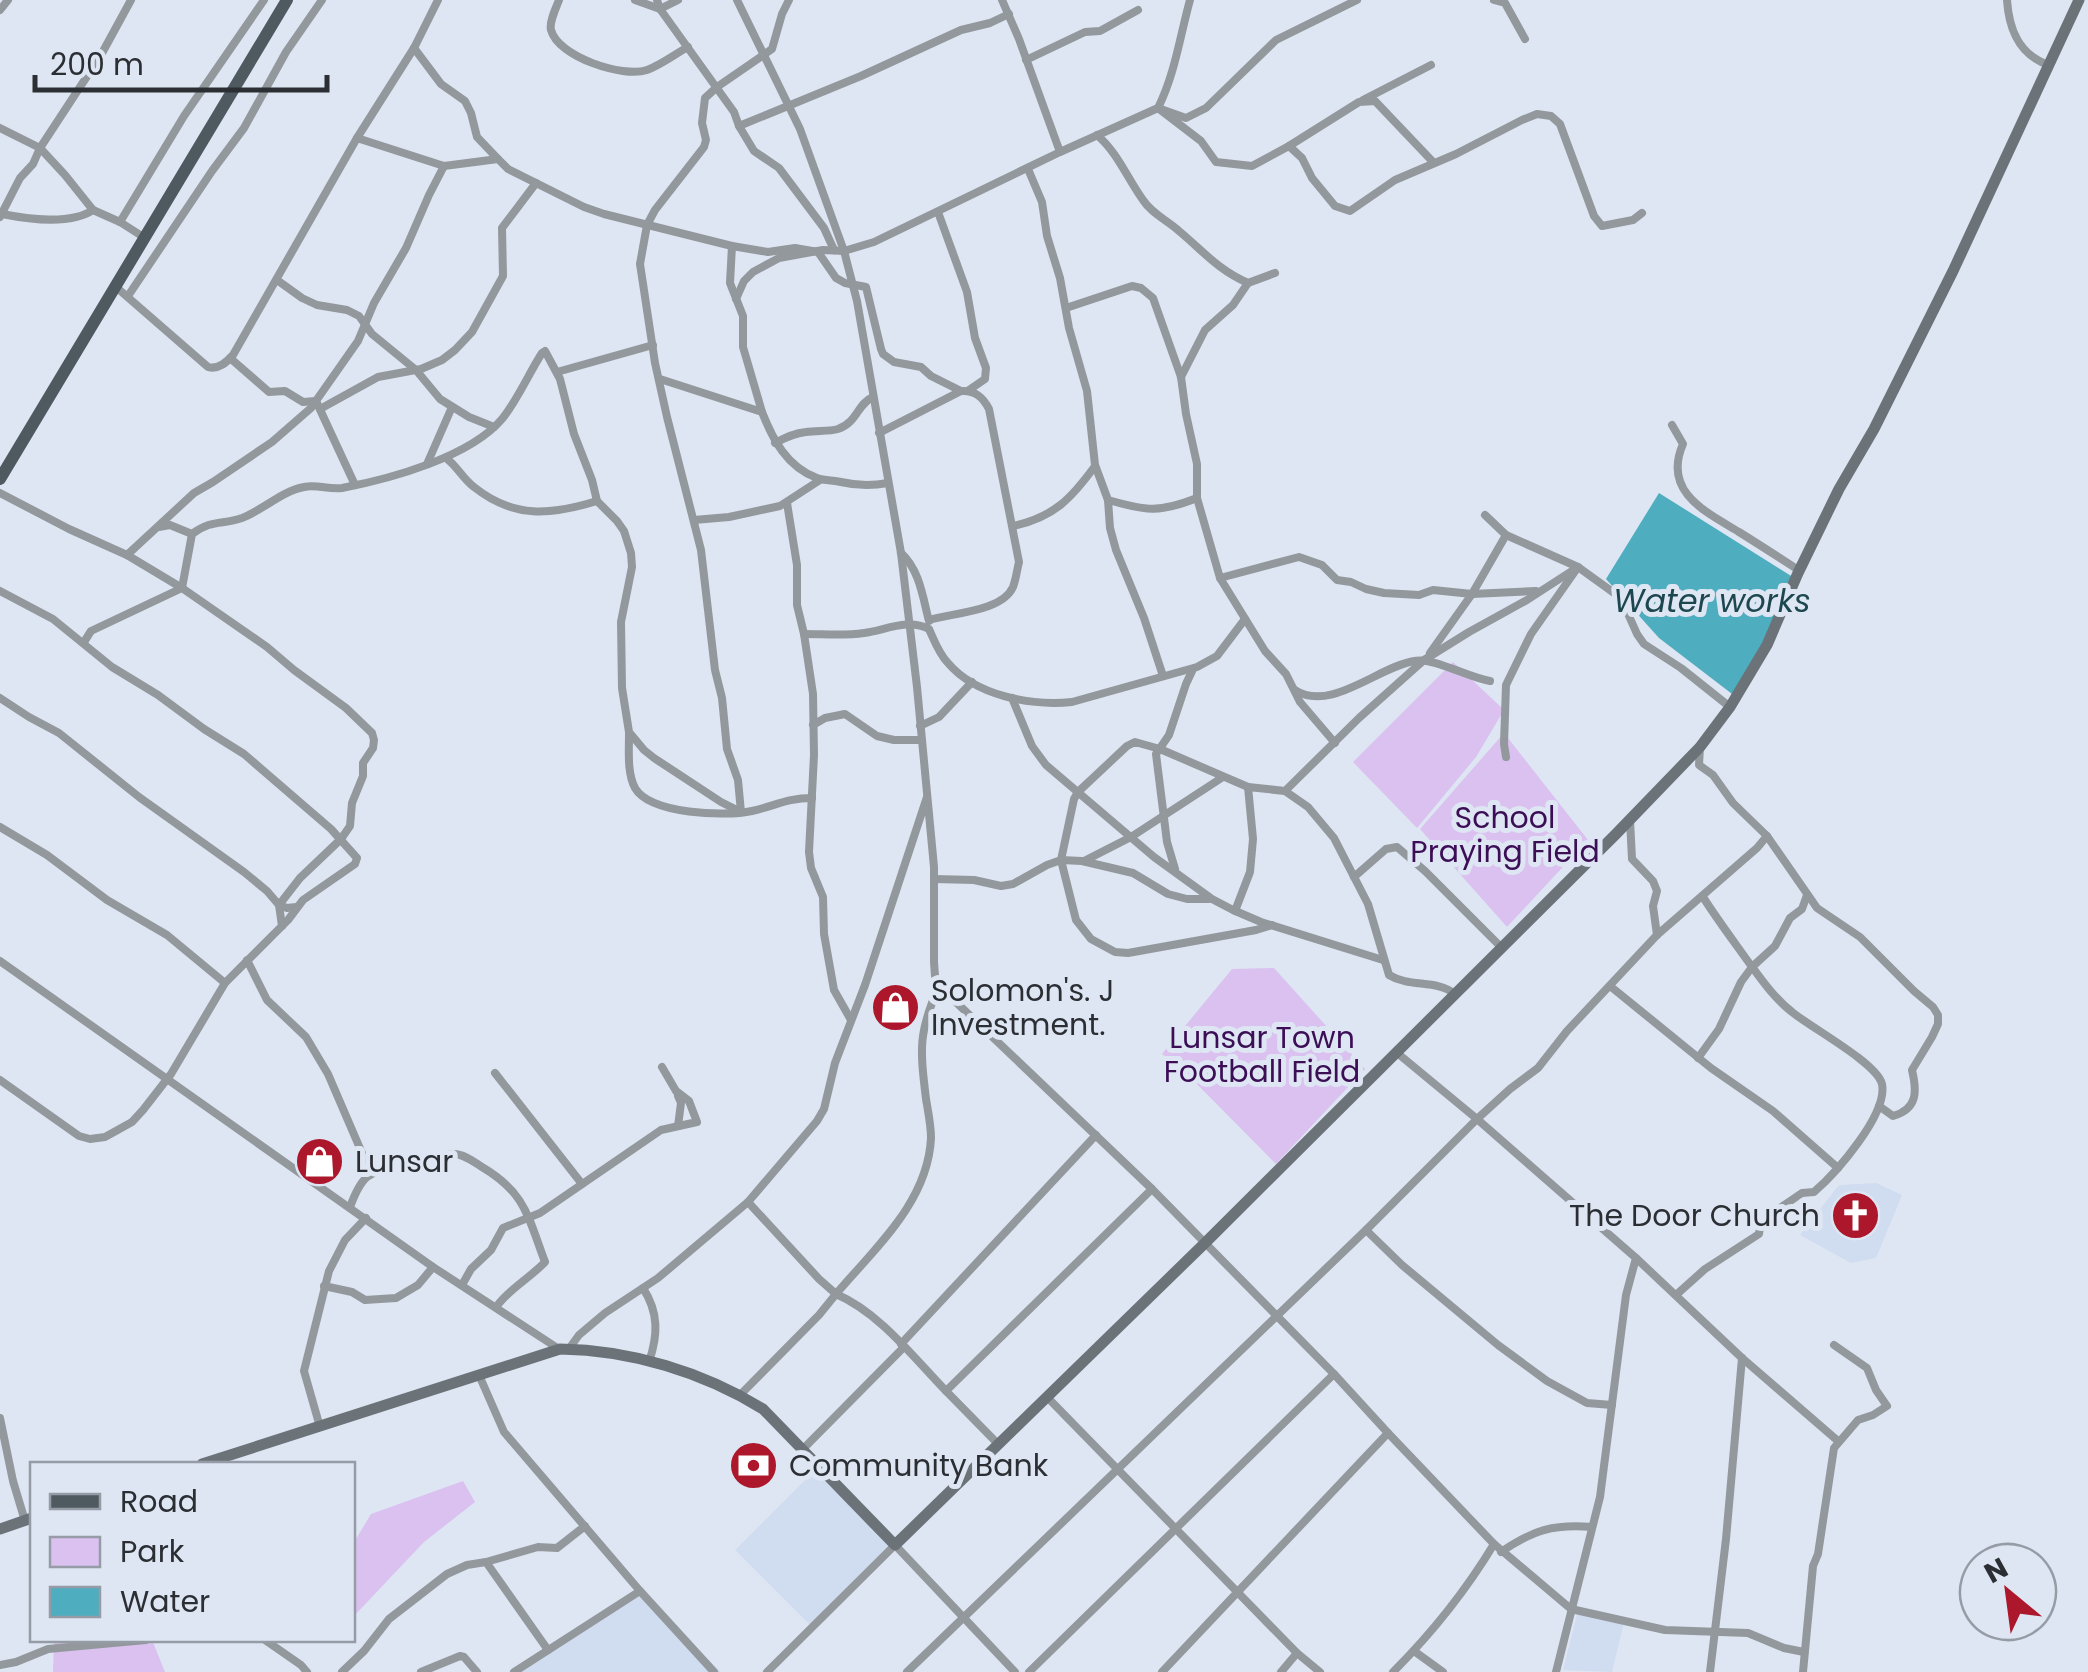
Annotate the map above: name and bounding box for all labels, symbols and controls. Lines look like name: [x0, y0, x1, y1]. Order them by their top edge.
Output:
scale bar: [35, 30, 328, 92]
text: 200 m: [50, 43, 144, 86]
water label: Water works: [1613, 578, 1811, 623]
park label: School Praying Field: [1410, 796, 1600, 873]
place label: Solomon's. J Investment.: [931, 969, 1114, 1046]
shop icon: Solomon's. J Investment.: [870, 981, 922, 1033]
park label: Lunsar Town Football Field: [1164, 1016, 1360, 1093]
shop icon: Lunsar: [294, 1135, 346, 1187]
place label: Lunsar: [355, 1140, 454, 1183]
church icon: The Door Church: [1829, 1189, 1881, 1241]
place label: The Door Church: [1569, 1194, 1820, 1237]
bank icon: Community Bank: [728, 1439, 780, 1491]
place label: Community Bank: [789, 1444, 1049, 1487]
legend: [30, 1462, 355, 1642]
text: Road: [120, 1480, 198, 1523]
text: Park: [120, 1530, 185, 1573]
north arrow: [1958, 1542, 2058, 1642]
text: N: [1977, 1548, 2015, 1593]
text: Water: [120, 1580, 210, 1623]

